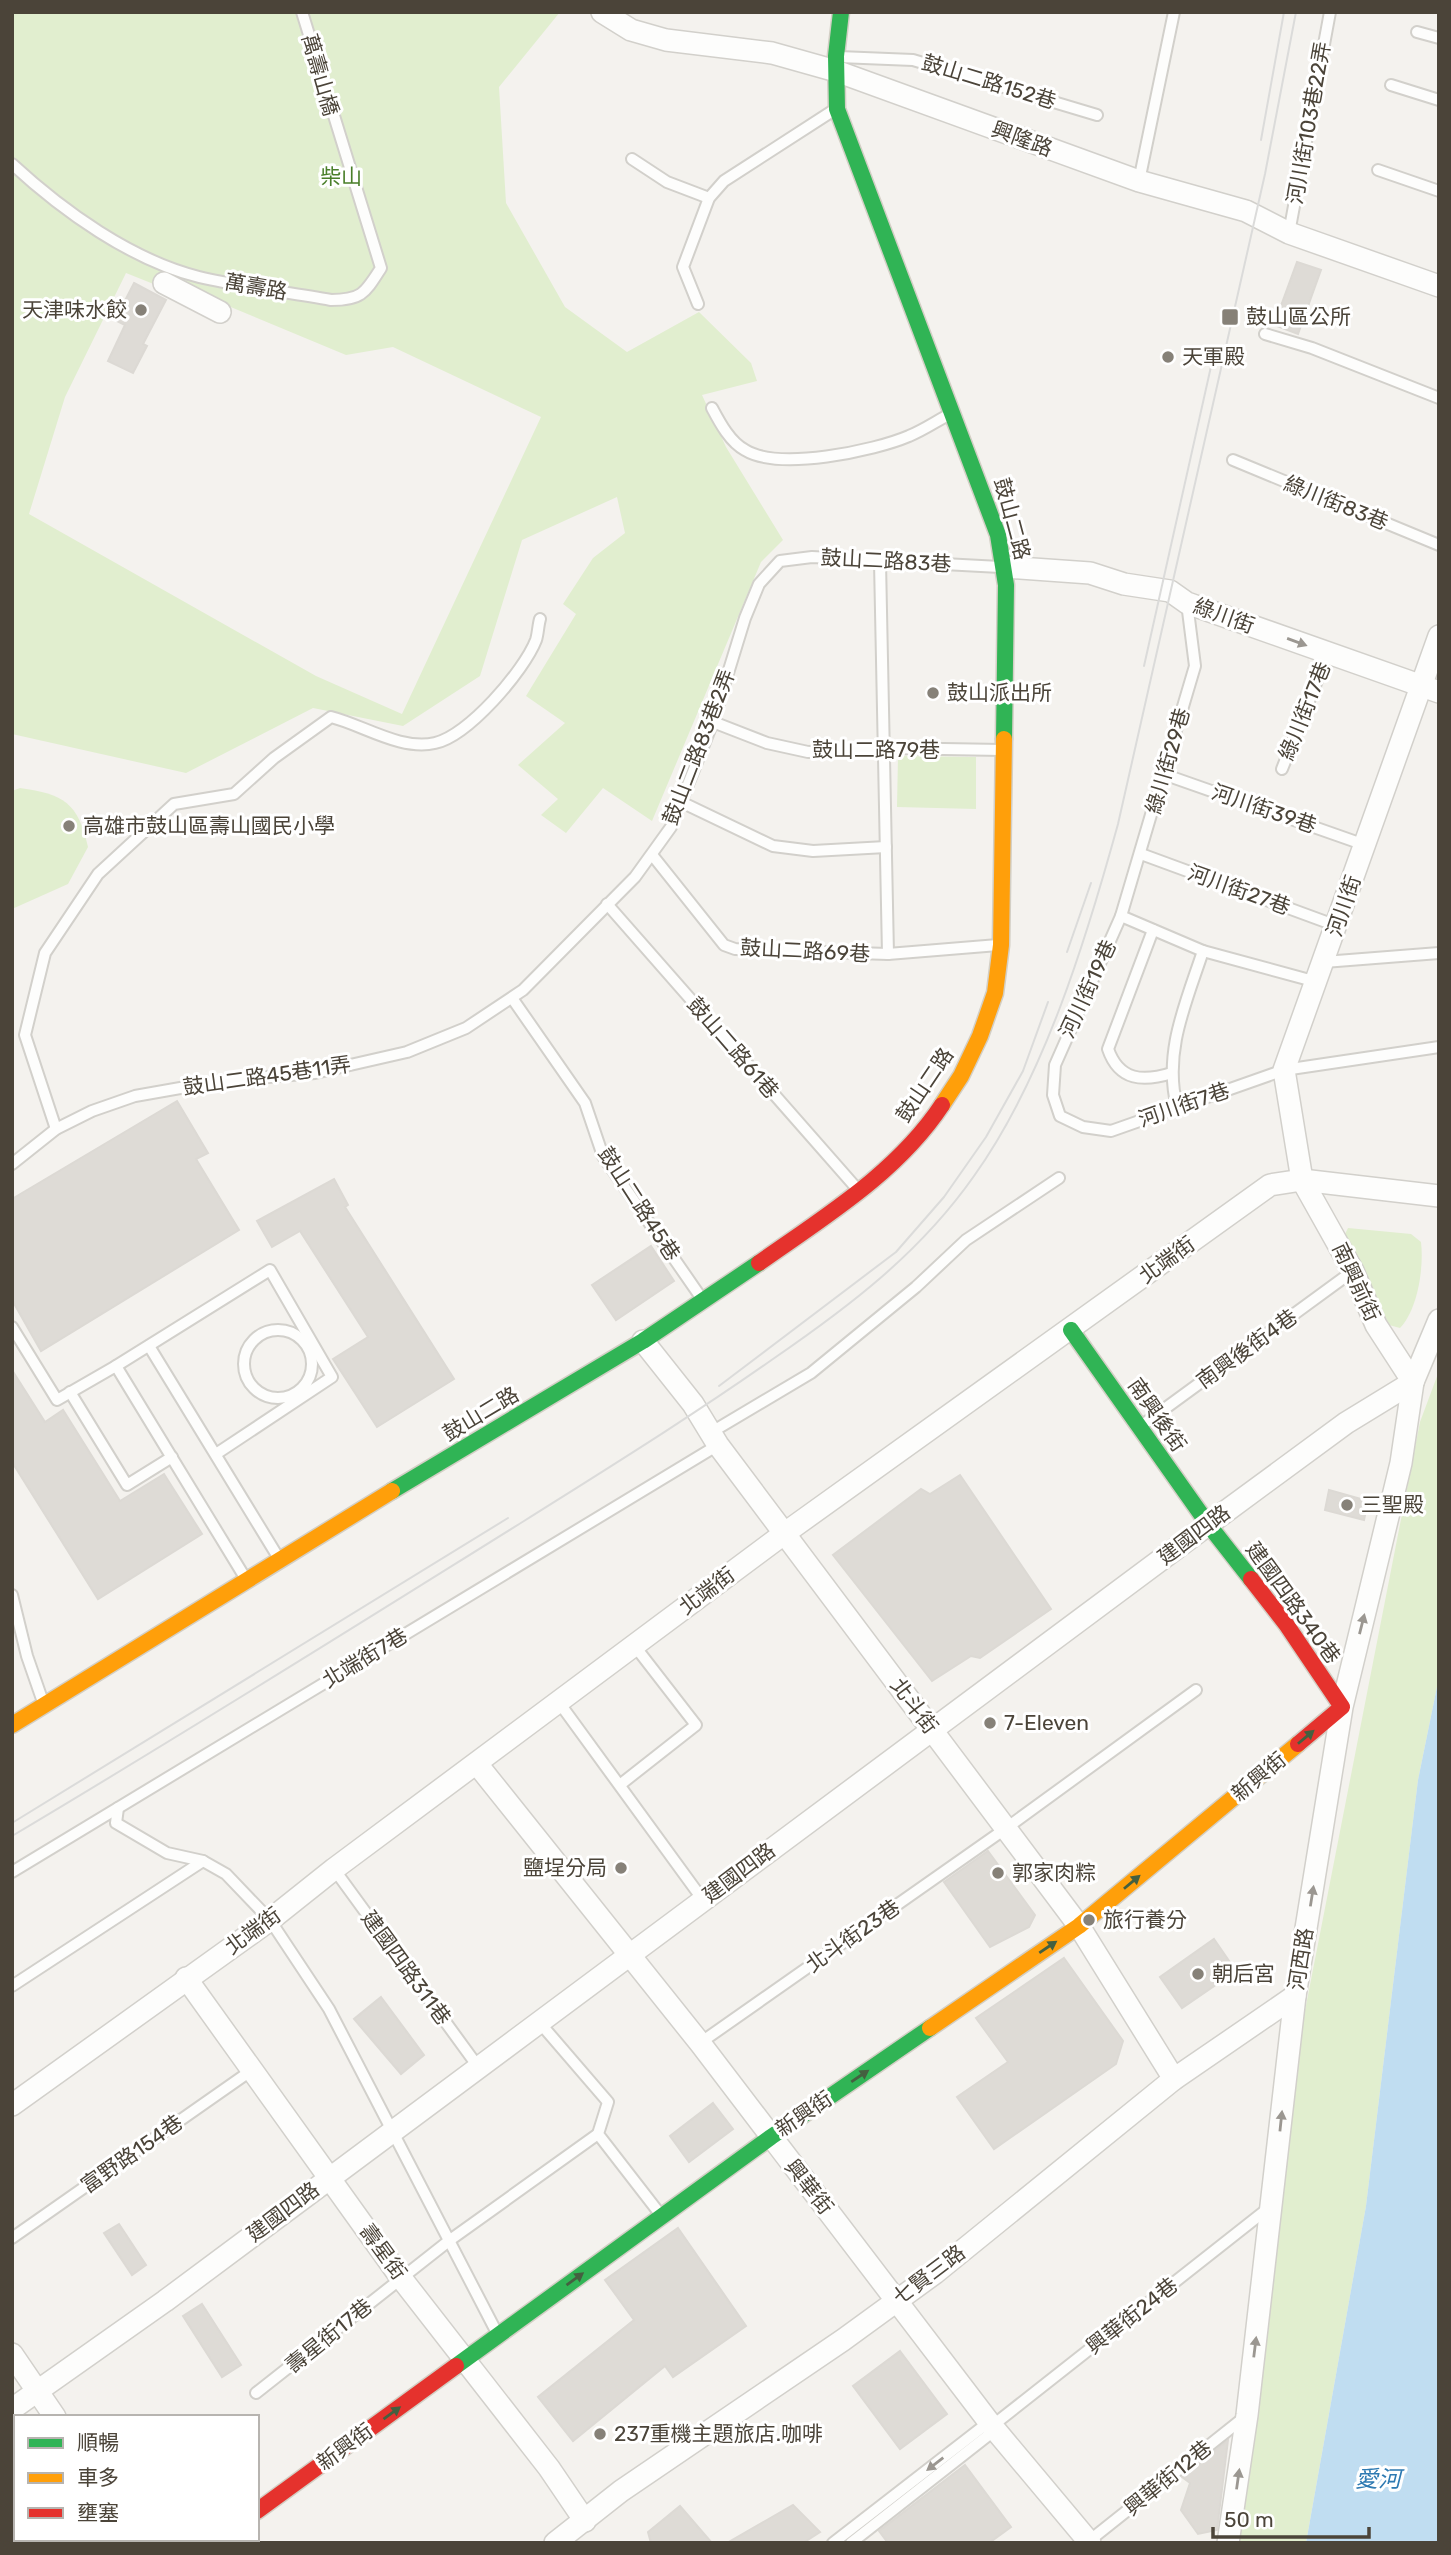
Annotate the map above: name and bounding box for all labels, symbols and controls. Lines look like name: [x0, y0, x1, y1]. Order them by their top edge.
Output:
street label: 萬壽山橋: [297, 31, 344, 119]
street label: 河川街103巷22弄: [1282, 40, 1335, 206]
street label: 鼓山二路152巷: [919, 49, 1059, 114]
street label: 興隆路: [988, 116, 1056, 161]
park label: 柴山: [320, 164, 362, 189]
street label: 萬壽路: [223, 269, 289, 304]
place label: 天津味水餃: [22, 297, 127, 322]
marker: 天津味水餃: [133, 302, 149, 318]
place label: 鼓山區公所: [1246, 304, 1351, 329]
marker: 鼓山區公所: [1220, 307, 1240, 327]
place label: 天軍殿: [1182, 344, 1245, 369]
marker: 天軍殿: [1160, 349, 1176, 365]
street label: 綠川街83巷: [1281, 470, 1392, 535]
street label: 鼓山二路: [990, 475, 1035, 563]
street label: 鼓山二路83巷: [820, 545, 952, 576]
street label: 綠川街: [1190, 593, 1258, 638]
one-way arrow: [1287, 637, 1308, 648]
street label: 綠川街17巷: [1274, 658, 1336, 764]
street label: 鼓山二路83巷2弄: [657, 666, 740, 828]
place label: 鼓山派出所: [947, 680, 1052, 705]
marker: 鼓山派出所: [925, 685, 941, 701]
street label: 綠川街29巷: [1141, 705, 1195, 817]
street label: 鼓山二路79巷: [812, 737, 940, 762]
street label: 河川街39巷: [1209, 779, 1320, 838]
place label: 高雄市鼓山區壽山國民小學: [83, 813, 335, 838]
marker: 高雄市鼓山區壽山國民小學: [61, 818, 77, 834]
street label: 河川街27巷: [1185, 859, 1294, 920]
street label: 河川街: [1321, 872, 1366, 940]
street label: 鼓山二路69巷: [739, 935, 871, 966]
street label: 河川街19巷: [1054, 936, 1121, 1042]
street label: 鼓山二路61巷: [683, 992, 784, 1103]
street label: 鼓山二路: [891, 1043, 958, 1127]
street label: 鼓山二路45巷11弄: [181, 1051, 353, 1100]
street label: 河川街7巷: [1135, 1077, 1233, 1132]
street label: 鼓山二路45巷: [593, 1142, 685, 1265]
street label: 北端街: [1134, 1231, 1200, 1288]
street label: 南興前街: [1327, 1238, 1386, 1325]
street label: 南興後街4巷: [1192, 1304, 1302, 1393]
street label: 南興後街: [1123, 1373, 1192, 1456]
street label: 鼓山二路: [438, 1381, 523, 1446]
place label: 三聖殿: [1361, 1492, 1424, 1517]
marker: 三聖殿: [1339, 1497, 1355, 1513]
street label: 建國四路: [1153, 1499, 1235, 1570]
street label: 建國四路340巷: [1241, 1537, 1346, 1668]
street label: 北端街: [674, 1562, 739, 1620]
one-way arrow: [1357, 1613, 1368, 1635]
street label: 北端街7巷: [318, 1622, 412, 1693]
street label: 北斗街: [885, 1673, 943, 1738]
place label: 7-Eleven: [1004, 1710, 1089, 1735]
marker: 7-Eleven: [982, 1715, 998, 1731]
one-way arrow: [1298, 1730, 1315, 1745]
street label: 新興街: [1227, 1747, 1291, 1806]
street label: 建國四路: [698, 1837, 780, 1908]
place label: 鹽埕分局: [523, 1855, 607, 1880]
marker: 鹽埕分局: [613, 1860, 629, 1876]
place label: 郭家肉粽: [1012, 1860, 1096, 1885]
marker: 郭家肉粽: [990, 1865, 1006, 1881]
one-way arrow: [1122, 1875, 1140, 1890]
one-way arrow: [1307, 1885, 1318, 1907]
street label: 北斗街23巷: [801, 1894, 905, 1977]
street label: 北端街: [220, 1902, 286, 1959]
street label: 建國四路311巷: [357, 1906, 456, 2030]
place label: 旅行養分: [1103, 1907, 1187, 1932]
marker: 旅行養分: [1081, 1912, 1097, 1928]
street label: 河西路: [1283, 1926, 1318, 1992]
one-way arrow: [1038, 1941, 1058, 1954]
place label: 朝后宮: [1212, 1961, 1275, 1986]
marker: 朝后宮: [1190, 1966, 1206, 1982]
one-way arrow: [851, 2069, 869, 2083]
street label: 新興街: [771, 2086, 837, 2142]
street label: 富野路154巷: [76, 2109, 187, 2198]
one-way arrow: [1276, 2110, 1287, 2132]
street label: 興華街: [780, 2154, 839, 2219]
street label: 建國四路: [242, 2176, 324, 2247]
street label: 壽星街: [355, 2219, 412, 2285]
street label: 七賢三路: [888, 2239, 970, 2310]
one-way arrow: [566, 2272, 584, 2286]
street label: 興華街24巷: [1081, 2272, 1182, 2359]
street label: 壽星街17巷: [280, 2293, 377, 2378]
one-way arrow: [1250, 2336, 1261, 2358]
one-way arrow: [382, 2406, 400, 2421]
legend: [14, 2415, 259, 2541]
street label: 新興街: [312, 2418, 378, 2475]
place label: 237重機主題旅店.咖啡: [614, 2421, 823, 2446]
marker: 237重機主題旅店.咖啡: [592, 2426, 608, 2442]
text: 順暢: [77, 2430, 119, 2455]
street label: 興華街12巷: [1119, 2435, 1216, 2520]
one-way arrow: [926, 2456, 944, 2471]
text: 車多: [77, 2465, 119, 2490]
water label: 愛河: [1355, 2465, 1405, 2493]
one-way arrow: [1233, 2468, 1244, 2490]
scale bar: [1213, 2496, 1369, 2540]
text: 壅塞: [77, 2500, 119, 2525]
text: 50 m: [1224, 2507, 1274, 2532]

